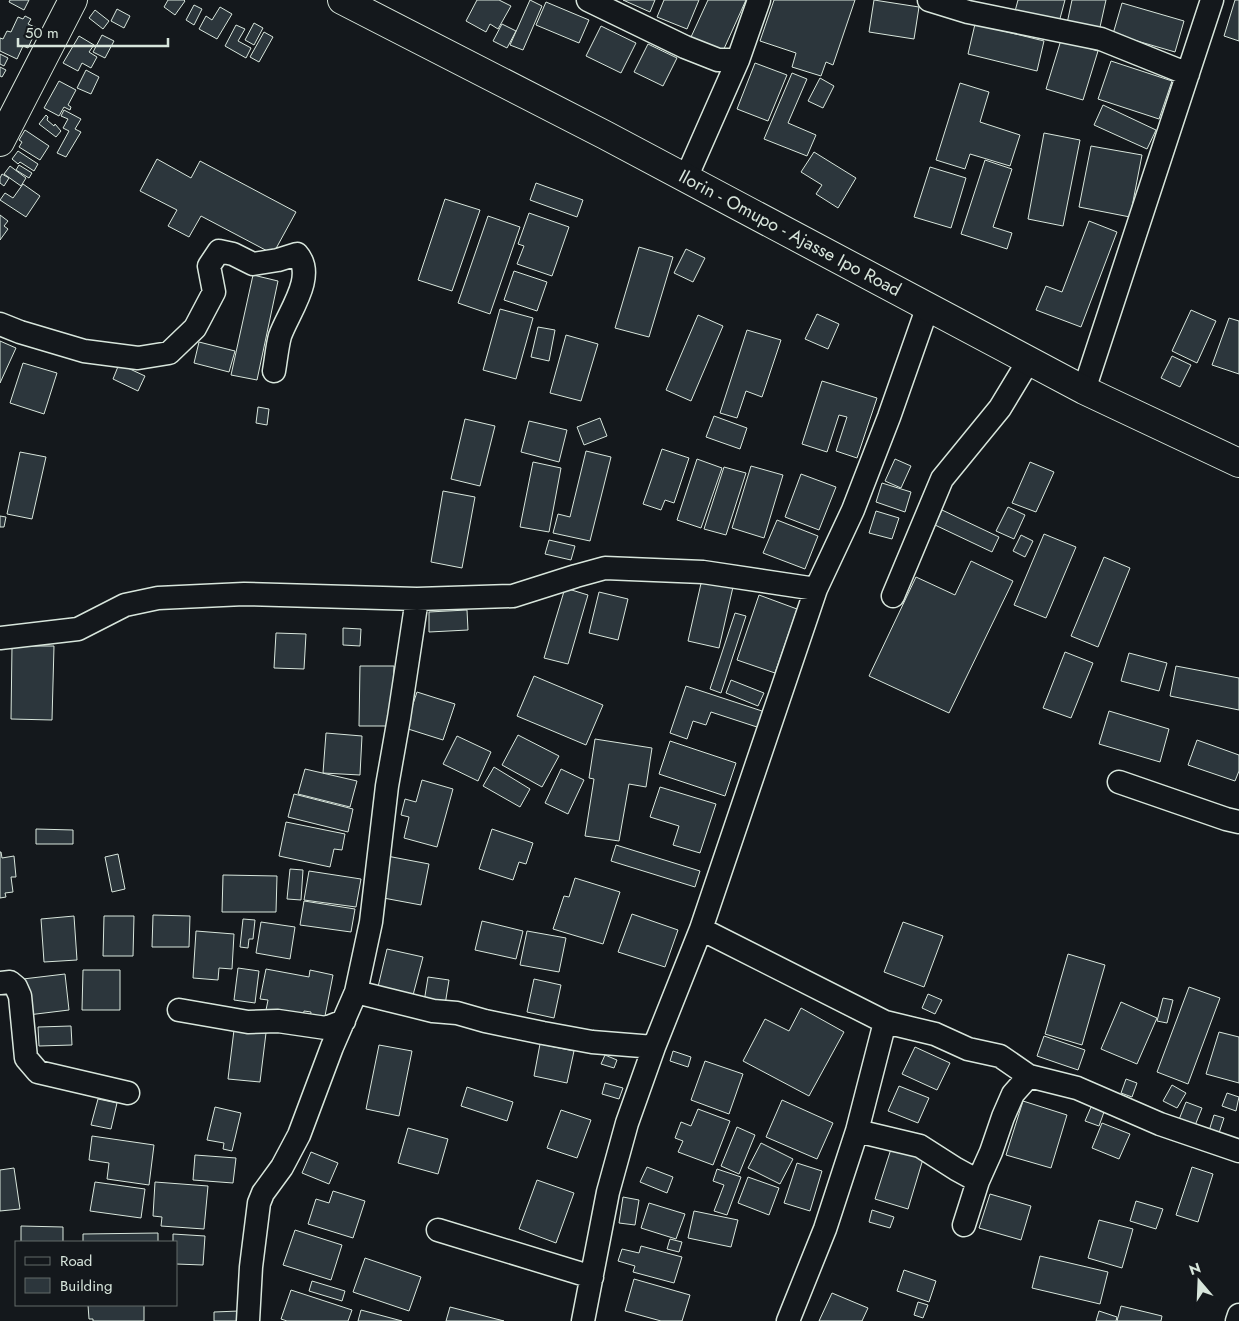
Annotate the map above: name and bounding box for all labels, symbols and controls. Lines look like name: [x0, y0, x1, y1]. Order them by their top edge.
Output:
scale bar: [18, 15, 168, 47]
text: 50 m: [25, 22, 59, 44]
street label: Ilorin - Omupo - Ajasse Ipo Road: [674, 163, 906, 303]
legend: [15, 1241, 178, 1306]
text: Road: [60, 1250, 92, 1272]
north arrow: [1174, 1256, 1224, 1306]
text: N: [1186, 1257, 1203, 1280]
text: Building: [60, 1275, 112, 1297]

